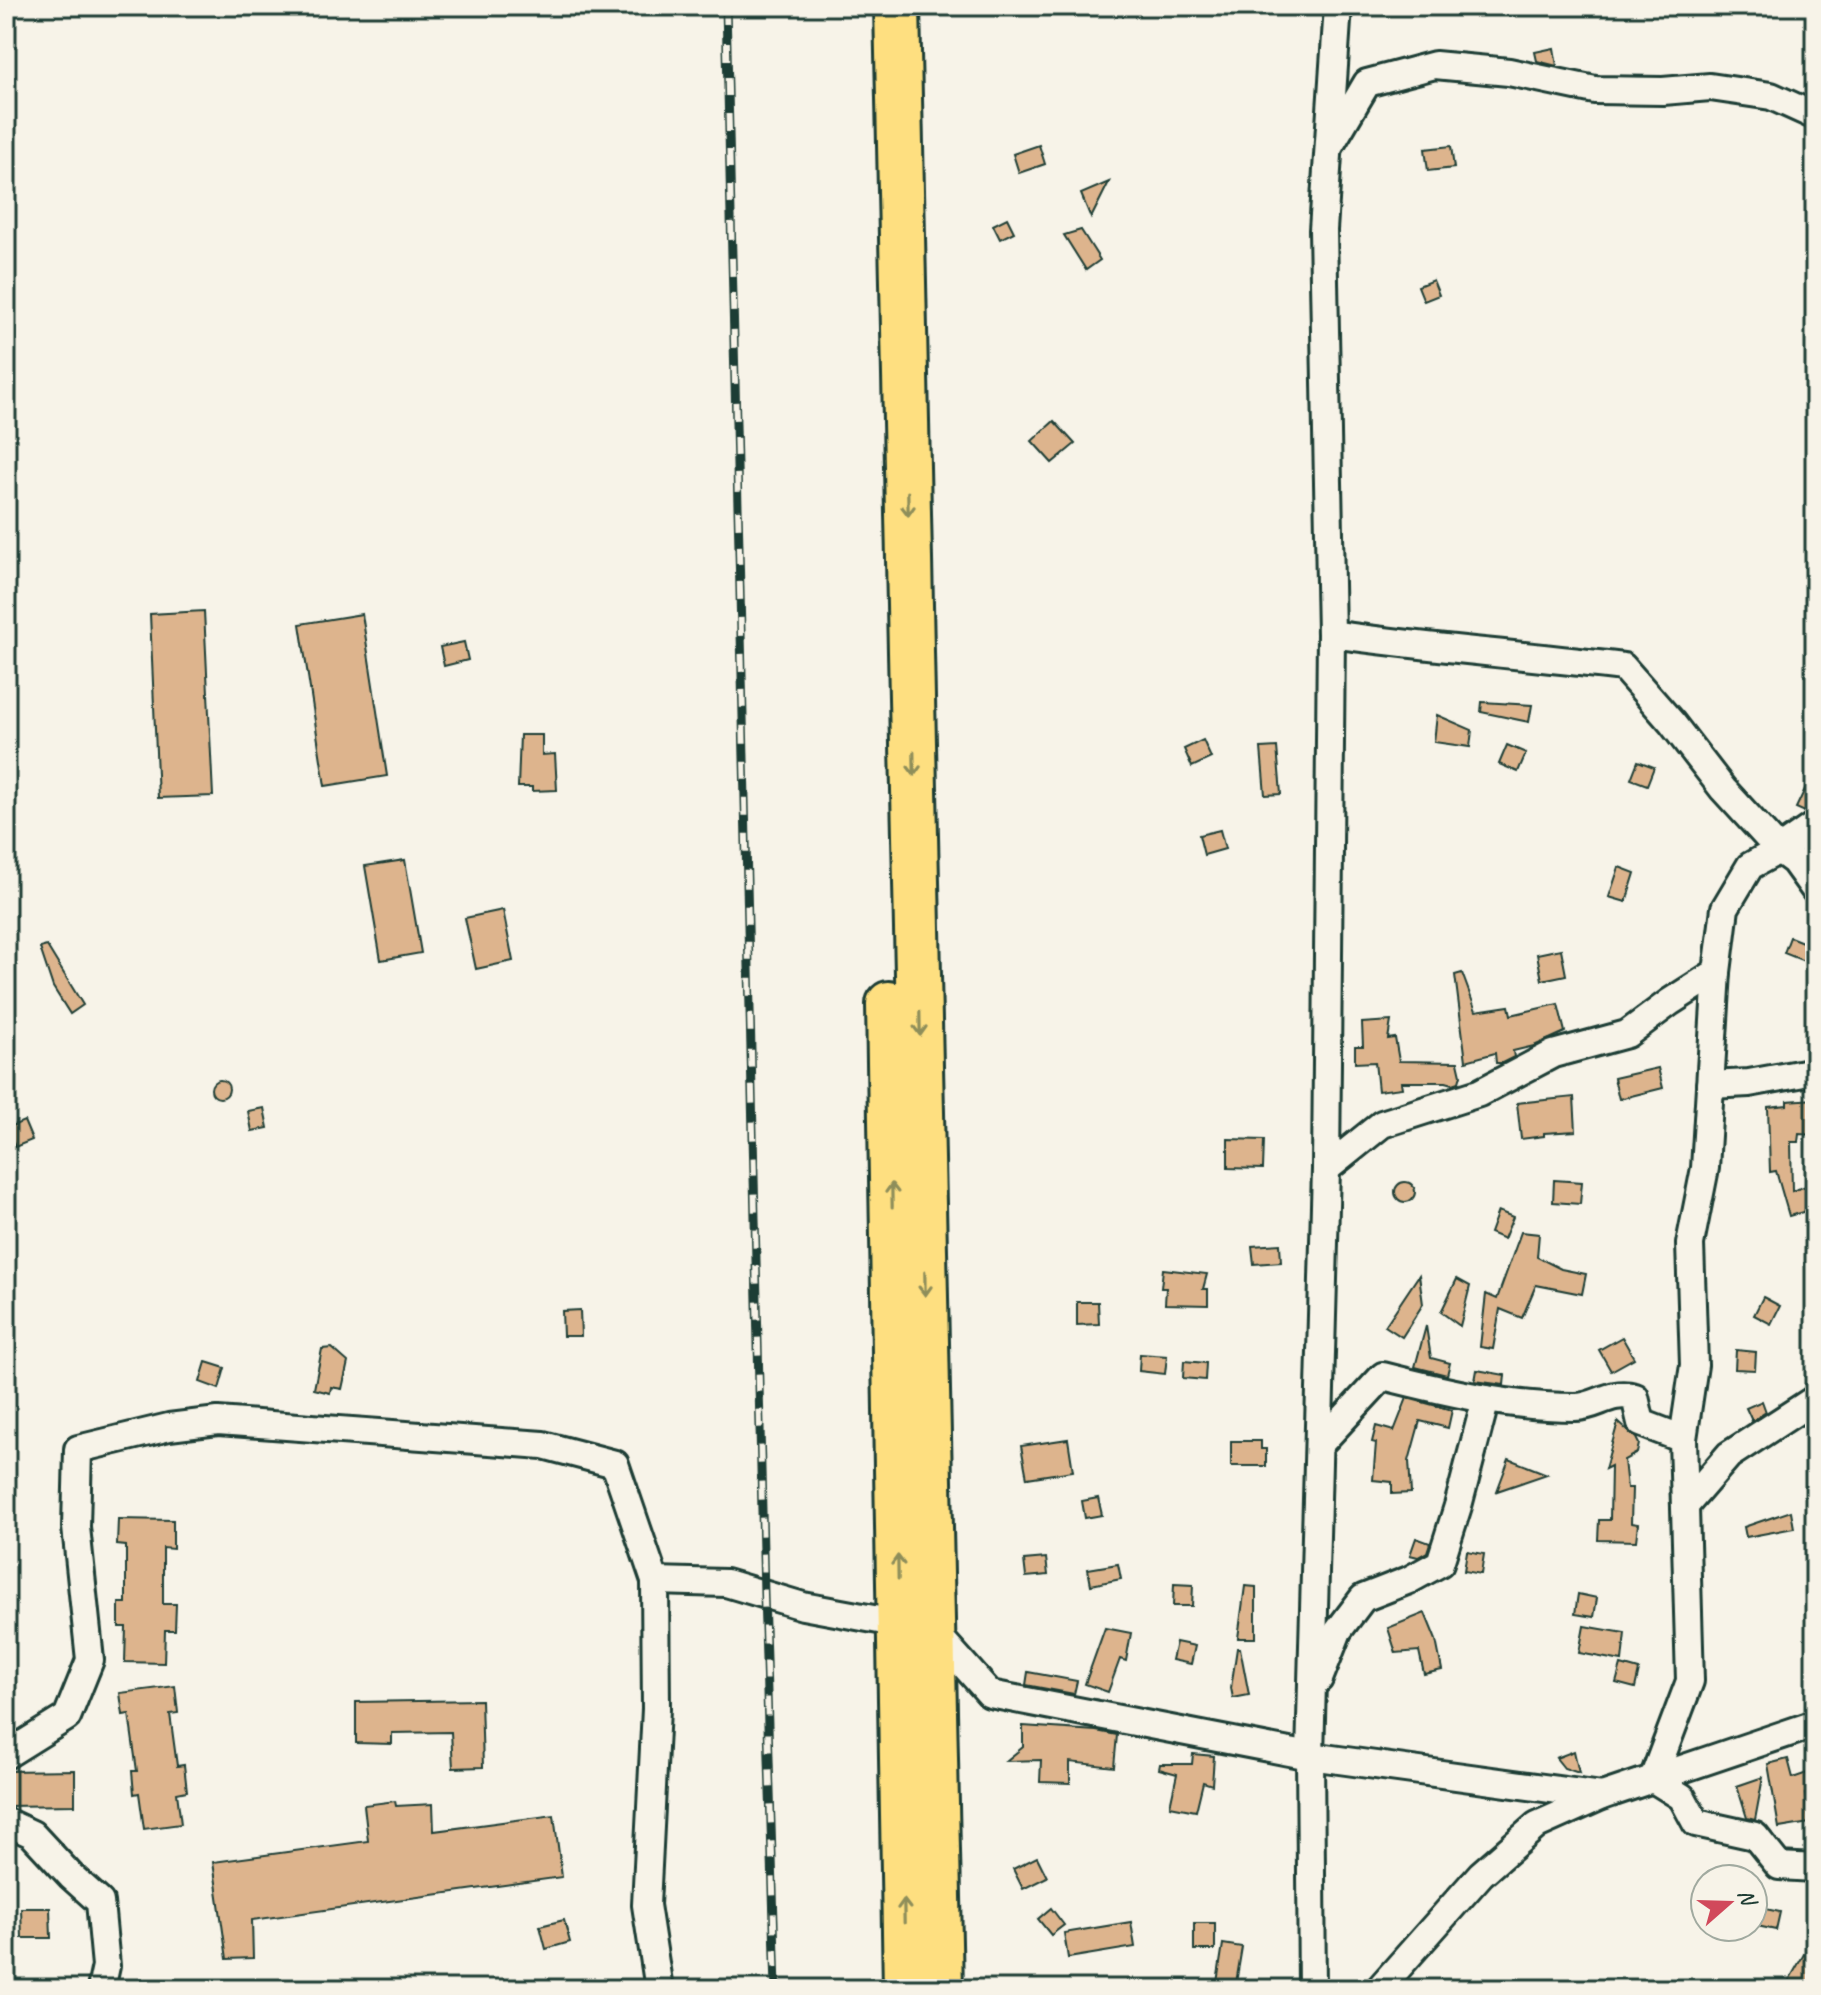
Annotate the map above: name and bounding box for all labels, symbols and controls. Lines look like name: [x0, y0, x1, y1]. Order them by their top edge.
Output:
one-way arrow: [900, 490, 916, 517]
one-way arrow: [906, 750, 922, 777]
one-way arrow: [912, 1010, 927, 1037]
one-way arrow: [884, 1182, 900, 1209]
one-way arrow: [918, 1270, 933, 1297]
one-way arrow: [891, 1554, 906, 1581]
north arrow: [1689, 1863, 1769, 1943]
text: N: [1731, 1885, 1763, 1911]
one-way arrow: [897, 1898, 912, 1925]

